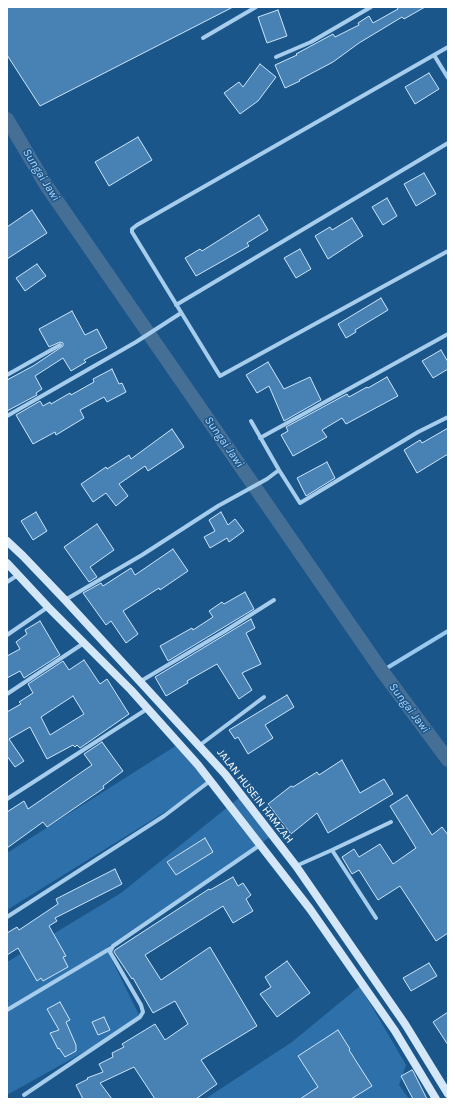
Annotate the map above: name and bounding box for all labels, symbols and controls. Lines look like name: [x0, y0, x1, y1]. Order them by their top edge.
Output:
water label: Sungai Jawi: [19, 146, 63, 204]
water label: Sungai Jawi: [201, 414, 247, 470]
water label: Sungai Jawi: [385, 680, 433, 736]
street label: JALAN HUSEIN HAMZAH: [214, 746, 296, 846]

